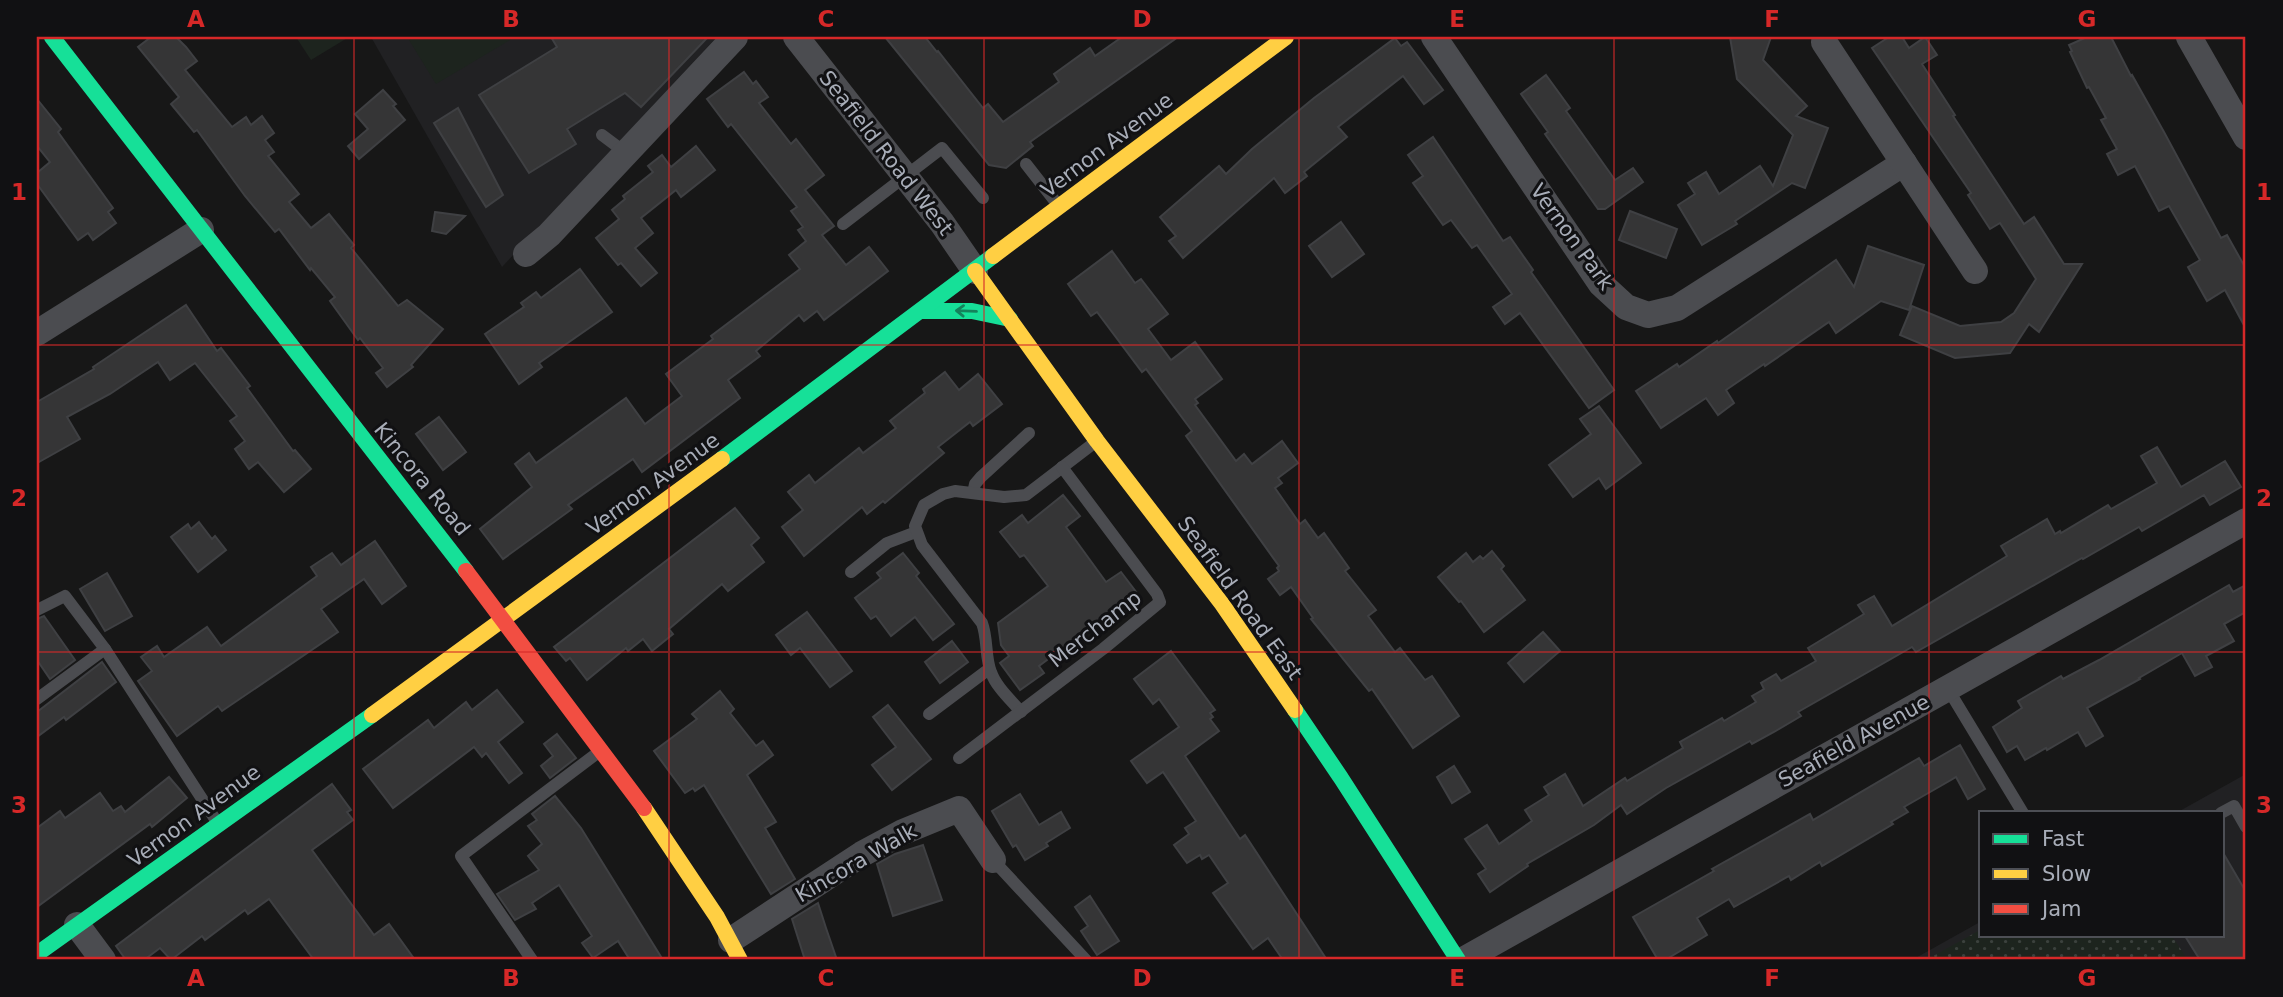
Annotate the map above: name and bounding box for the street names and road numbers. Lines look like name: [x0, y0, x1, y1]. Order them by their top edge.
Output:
street label: Seafield Road West: [814, 66, 958, 240]
street label: Vernon Avenue: [1037, 88, 1177, 202]
street label: Vernon Park: [1525, 179, 1619, 295]
street label: Kincora Road: [369, 418, 475, 540]
street label: Vernon Avenue: [582, 428, 724, 540]
street label: Seafield Road East: [1173, 512, 1307, 684]
street label: Merchamp: [1044, 585, 1146, 673]
street label: Seafield Avenue: [1774, 690, 1934, 792]
street label: Vernon Avenue: [123, 760, 265, 872]
street label: Kincora Walk: [791, 818, 922, 907]

